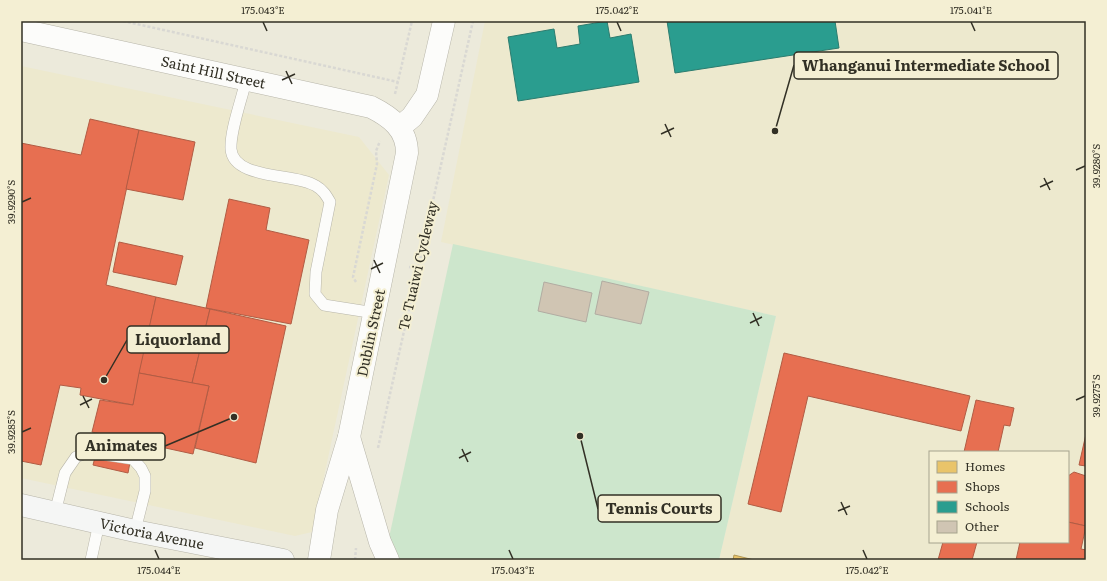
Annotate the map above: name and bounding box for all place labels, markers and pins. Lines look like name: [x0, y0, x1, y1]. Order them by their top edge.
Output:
callout: Whanganui Intermediate School: [794, 52, 1058, 79]
callout: Liquorland: [127, 326, 229, 353]
callout: Animates: [76, 433, 165, 460]
callout: Tennis Courts: [598, 495, 721, 522]

